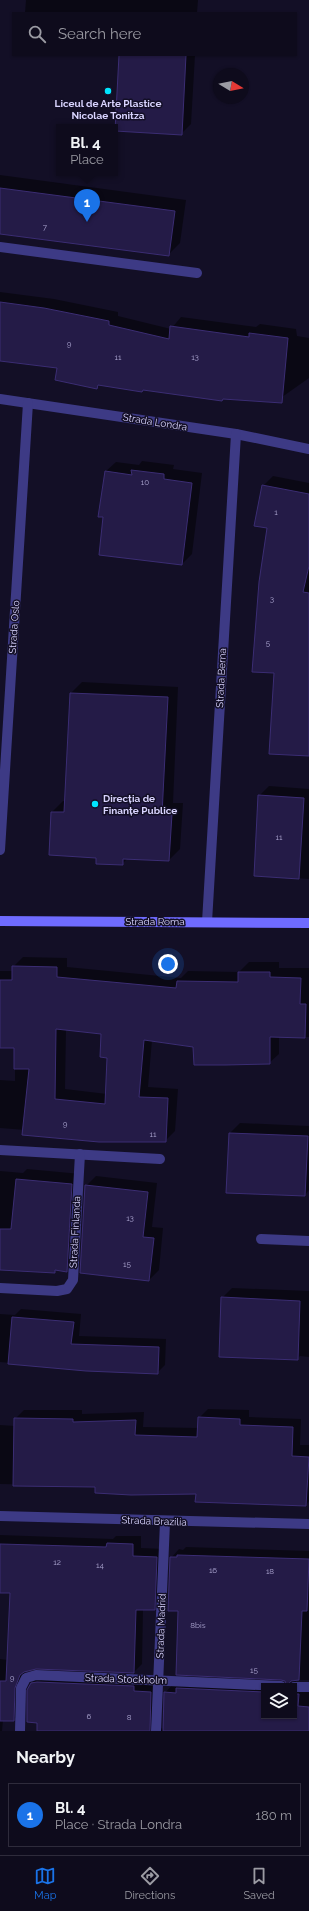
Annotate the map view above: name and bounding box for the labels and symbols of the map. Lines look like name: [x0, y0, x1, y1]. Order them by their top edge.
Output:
north arrow: [213, 68, 249, 104]
marker: Liceul de Arte Plastice Nicolae Tonitza: [103, 86, 113, 96]
place label: Liceul de Arte Plastice Nicolae Tonitza: [55, 98, 161, 121]
pin: 1: [74, 189, 100, 222]
house number: 7: [43, 222, 48, 232]
house number: 9: [67, 339, 72, 349]
house number: 11: [115, 352, 122, 362]
house number: 13: [191, 352, 199, 362]
street label: Strada Londra: [122, 411, 188, 433]
house number: 10: [141, 477, 149, 487]
house number: 1: [274, 507, 278, 517]
house number: 3: [270, 594, 274, 604]
street label: Strada Oslo: [7, 600, 21, 654]
house number: 5: [266, 638, 271, 648]
street label: Strada Berna: [214, 648, 228, 708]
place label: Direcția de Finanțe Publice: [103, 793, 177, 816]
marker: Direcția de Finanțe Publice: [90, 799, 100, 809]
house number: 11: [276, 832, 283, 842]
street label: Strada Roma: [125, 916, 185, 927]
your location: [158, 954, 178, 974]
house number: 9: [63, 1119, 68, 1129]
house number: 11: [150, 1129, 157, 1139]
street label: Strada Finlanda: [68, 1196, 82, 1268]
house number: 13: [126, 1213, 134, 1223]
house number: 15: [123, 1259, 132, 1269]
street label: Strada Brazilia: [121, 1514, 187, 1528]
house number: 12: [53, 1557, 61, 1567]
house number: 14: [96, 1560, 105, 1570]
house number: 16: [209, 1565, 217, 1575]
house number: 18: [266, 1566, 274, 1576]
street label: Strada Madrid: [154, 1593, 168, 1659]
house number: 8bis: [190, 1620, 206, 1630]
house number: 15: [250, 1665, 259, 1675]
street label: Strada Stockholm: [85, 1672, 167, 1686]
house number: 9: [10, 1673, 15, 1683]
house number: 6: [87, 1711, 92, 1721]
house number: 8: [127, 1712, 132, 1722]

